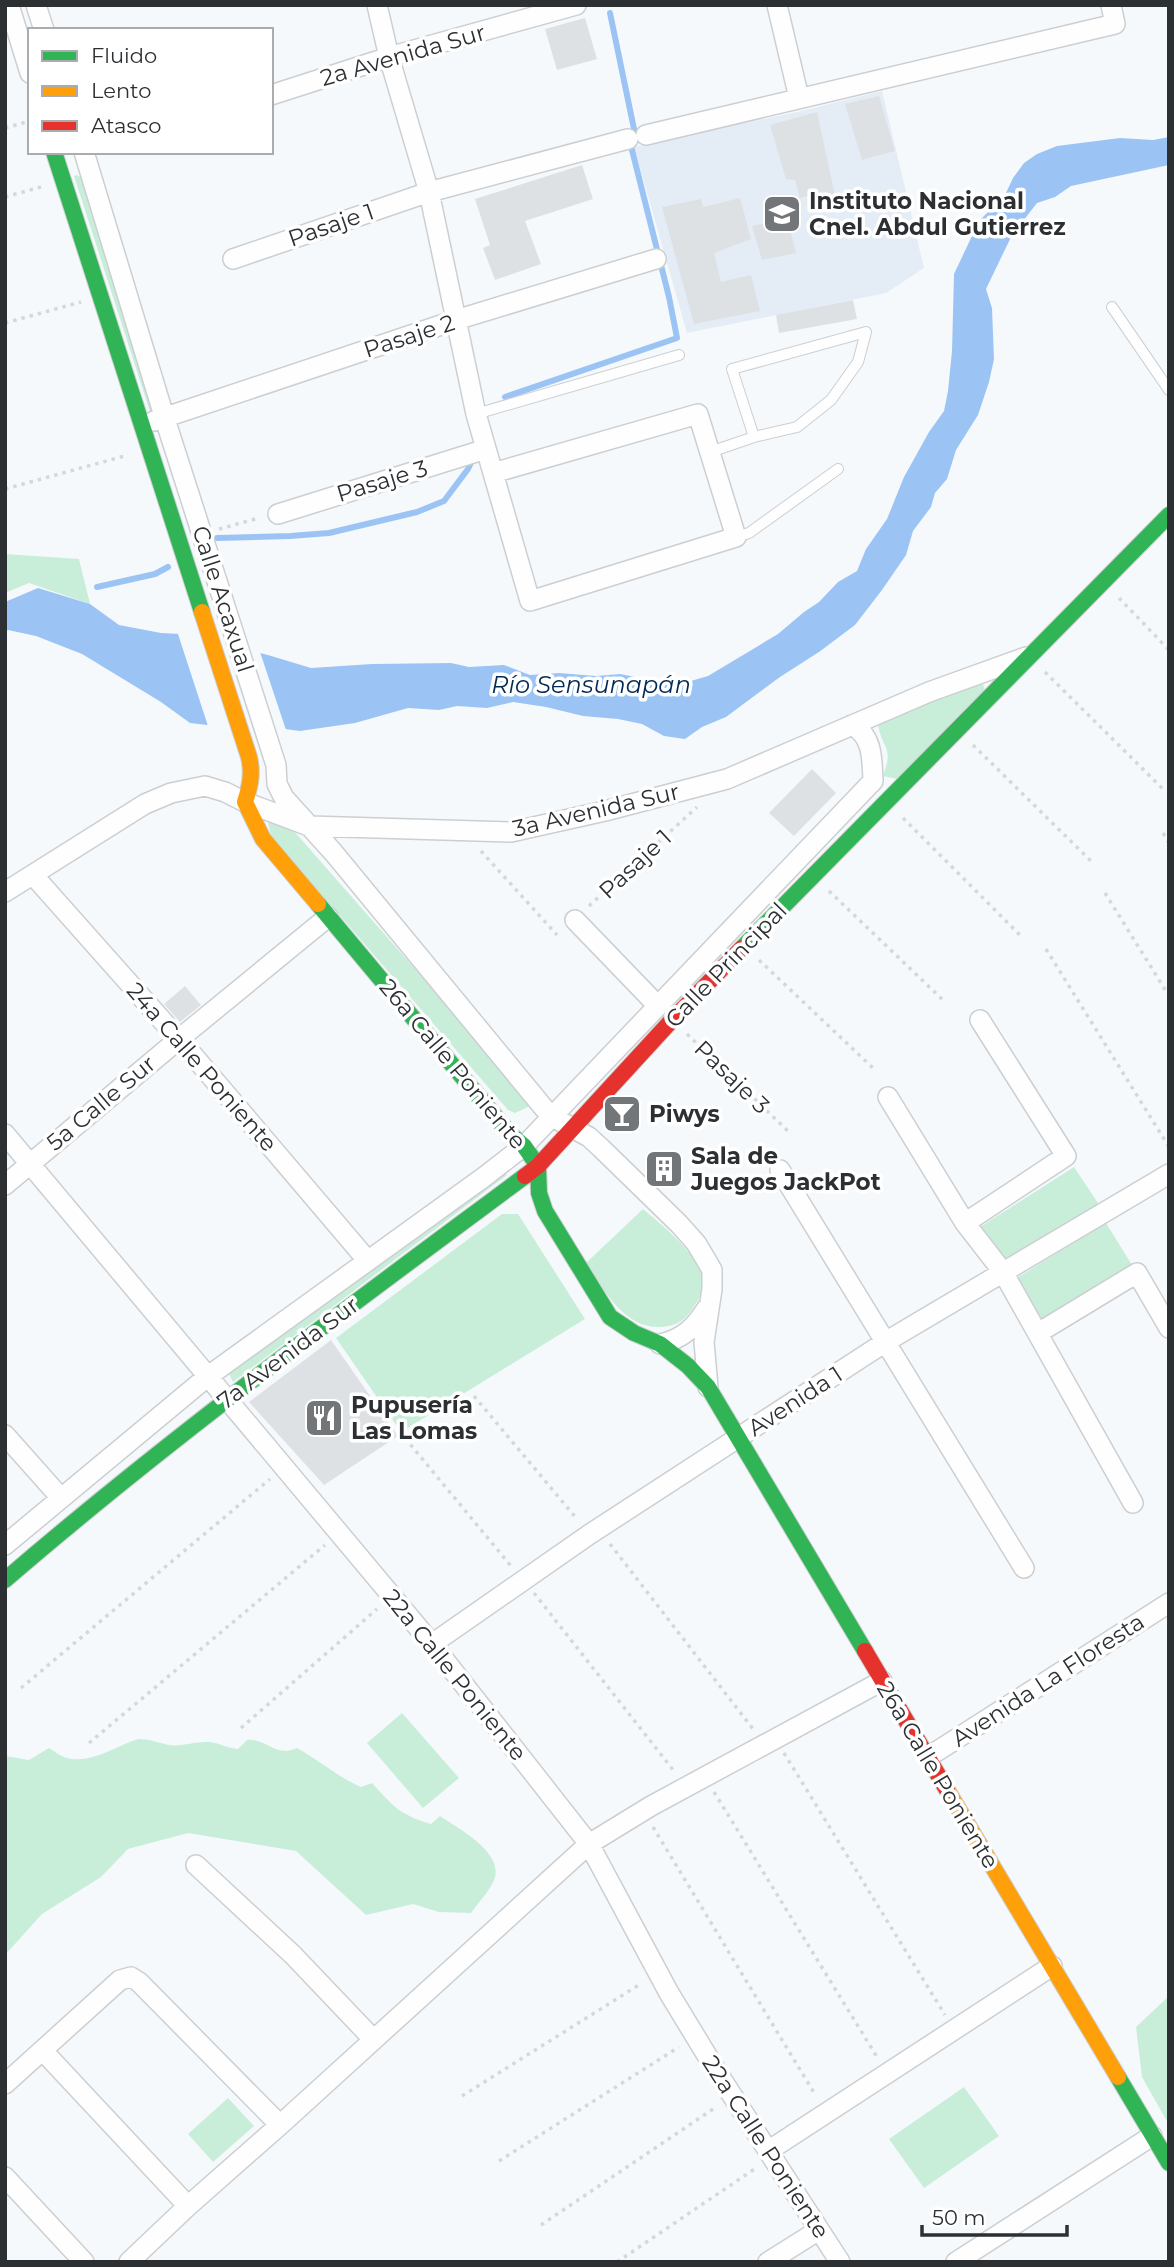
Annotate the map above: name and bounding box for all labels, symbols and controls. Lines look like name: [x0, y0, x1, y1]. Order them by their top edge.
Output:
street label: 2a Avenida Sur: [317, 18, 489, 92]
legend: [28, 28, 273, 154]
text: Fluido: [91, 43, 157, 68]
text: Lento: [91, 78, 151, 103]
text: Atasco: [91, 113, 162, 138]
place label: Instituto Nacional Cnel. Abdul Gutierrez: [809, 187, 1066, 241]
school or university icon: Instituto Nacional Cnel. Abdul Gutierrez: [761, 193, 803, 235]
street label: Pasaje 1: [284, 197, 378, 253]
street label: Pasaje 2: [360, 308, 458, 364]
street label: Pasaje 3: [333, 454, 431, 508]
street label: Calle Acaxual: [186, 522, 260, 676]
water label: Río Sensunapán: [491, 670, 691, 699]
street label: 3a Avenida Sur: [510, 777, 682, 843]
street label: Pasaje 1: [593, 823, 677, 905]
street label: Calle Principal: [659, 897, 793, 1033]
street label: 26a Calle Poniente: [374, 973, 532, 1155]
street label: 24a Calle Poniente: [121, 977, 283, 1157]
street label: Pasaje 3: [689, 1034, 775, 1120]
street label: 5a Calle Sur: [41, 1049, 161, 1157]
bar icon: Piwys: [601, 1093, 643, 1135]
place label: Piwys: [649, 1100, 720, 1128]
place label: Sala de Juegos JackPot: [690, 1142, 881, 1196]
building icon: Sala de Juegos JackPot: [643, 1148, 685, 1190]
street label: 7a Avenida Sur: [212, 1291, 364, 1415]
street label: Avenida 1: [742, 1360, 848, 1442]
place label: Pupusería Las Lomas: [351, 1391, 477, 1445]
restaurant icon: Pupusería Las Lomas: [303, 1397, 345, 1439]
street label: 22a Calle Poniente: [377, 1584, 533, 1766]
street label: Avenida La Floresta: [947, 1607, 1149, 1753]
street label: 26a Calle Poniente: [871, 1676, 1005, 1874]
street label: 22a Calle Poniente: [696, 2050, 836, 2244]
scale bar: [922, 2194, 1067, 2238]
text: 50 m: [932, 2205, 986, 2230]

